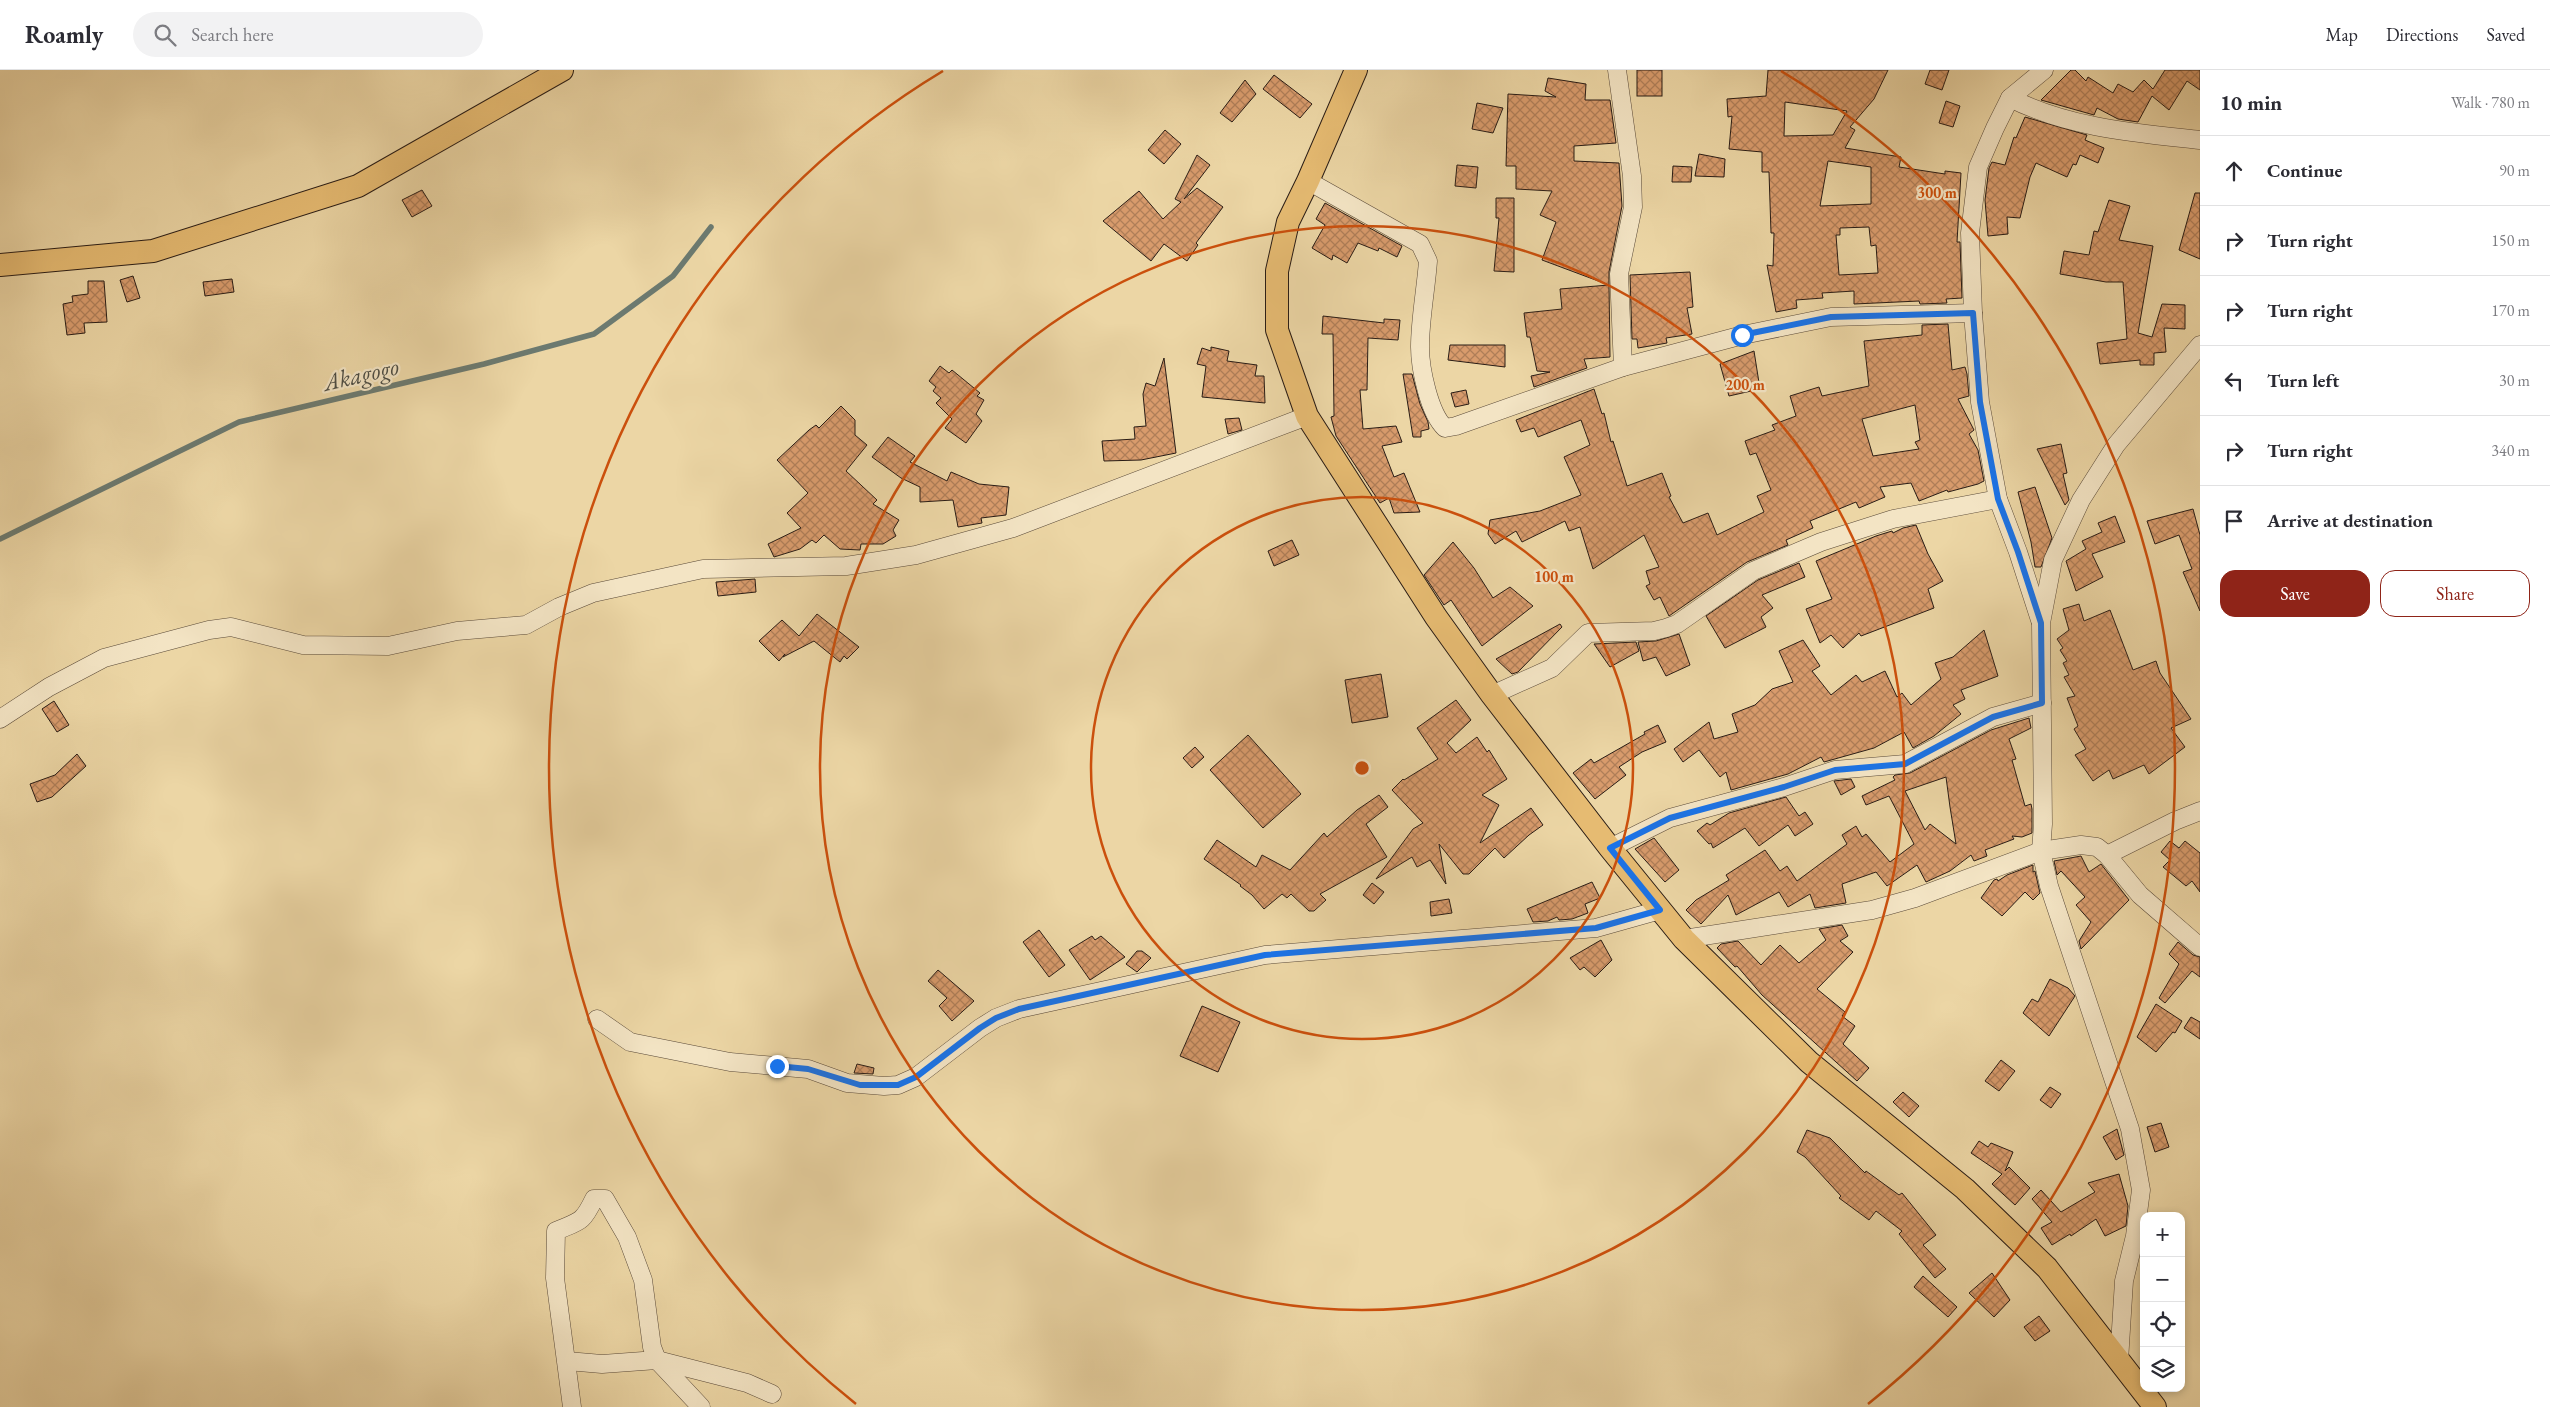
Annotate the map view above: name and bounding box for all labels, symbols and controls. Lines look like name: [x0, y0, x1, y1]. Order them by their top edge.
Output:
search box: [133, 12, 483, 57]
text: Roamly: [25, 19, 103, 50]
icon: search: [151, 21, 179, 49]
text: Search here: [191, 22, 274, 47]
text: Map: [2326, 23, 2358, 46]
text: Directions: [2386, 23, 2458, 46]
text: Saved: [2486, 23, 2525, 46]
text: 10 min: [2220, 89, 2282, 116]
text: Walk · 780 m: [2451, 92, 2530, 113]
icon: ahead: [2220, 157, 2248, 185]
text: Continue: [2267, 158, 2342, 183]
text: 90 m: [2499, 160, 2530, 181]
text: 300 m: [1917, 183, 1957, 202]
icon: right: [2220, 227, 2248, 255]
text: Turn right: [2267, 228, 2353, 253]
text: 150 m: [2491, 230, 2530, 251]
icon: right: [2220, 297, 2248, 325]
text: Turn right: [2267, 298, 2353, 323]
text: 170 m: [2491, 300, 2530, 321]
route start: [1731, 324, 1754, 347]
water label: Akagogo: [318, 350, 402, 398]
icon: left: [2220, 367, 2248, 395]
text: Turn left: [2267, 368, 2339, 393]
text: 30 m: [2499, 370, 2530, 391]
text: 200 m: [1725, 375, 1765, 394]
icon: right: [2220, 437, 2248, 465]
text: Turn right: [2267, 438, 2353, 463]
text: 340 m: [2491, 440, 2530, 461]
icon: arrive: [2220, 507, 2248, 535]
text: Arrive at destination: [2267, 508, 2433, 533]
text: 100 m: [1534, 567, 1574, 586]
button: Save: [2220, 570, 2370, 617]
button: Share: [2380, 570, 2530, 617]
centre of rings: [1353, 759, 1371, 777]
route end: [766, 1055, 789, 1078]
map controls: [2140, 1212, 2185, 1392]
button: +: [2140, 1212, 2185, 1257]
button: −: [2140, 1257, 2185, 1302]
button: locate: [2140, 1302, 2185, 1347]
button: layers: [2140, 1347, 2185, 1392]

